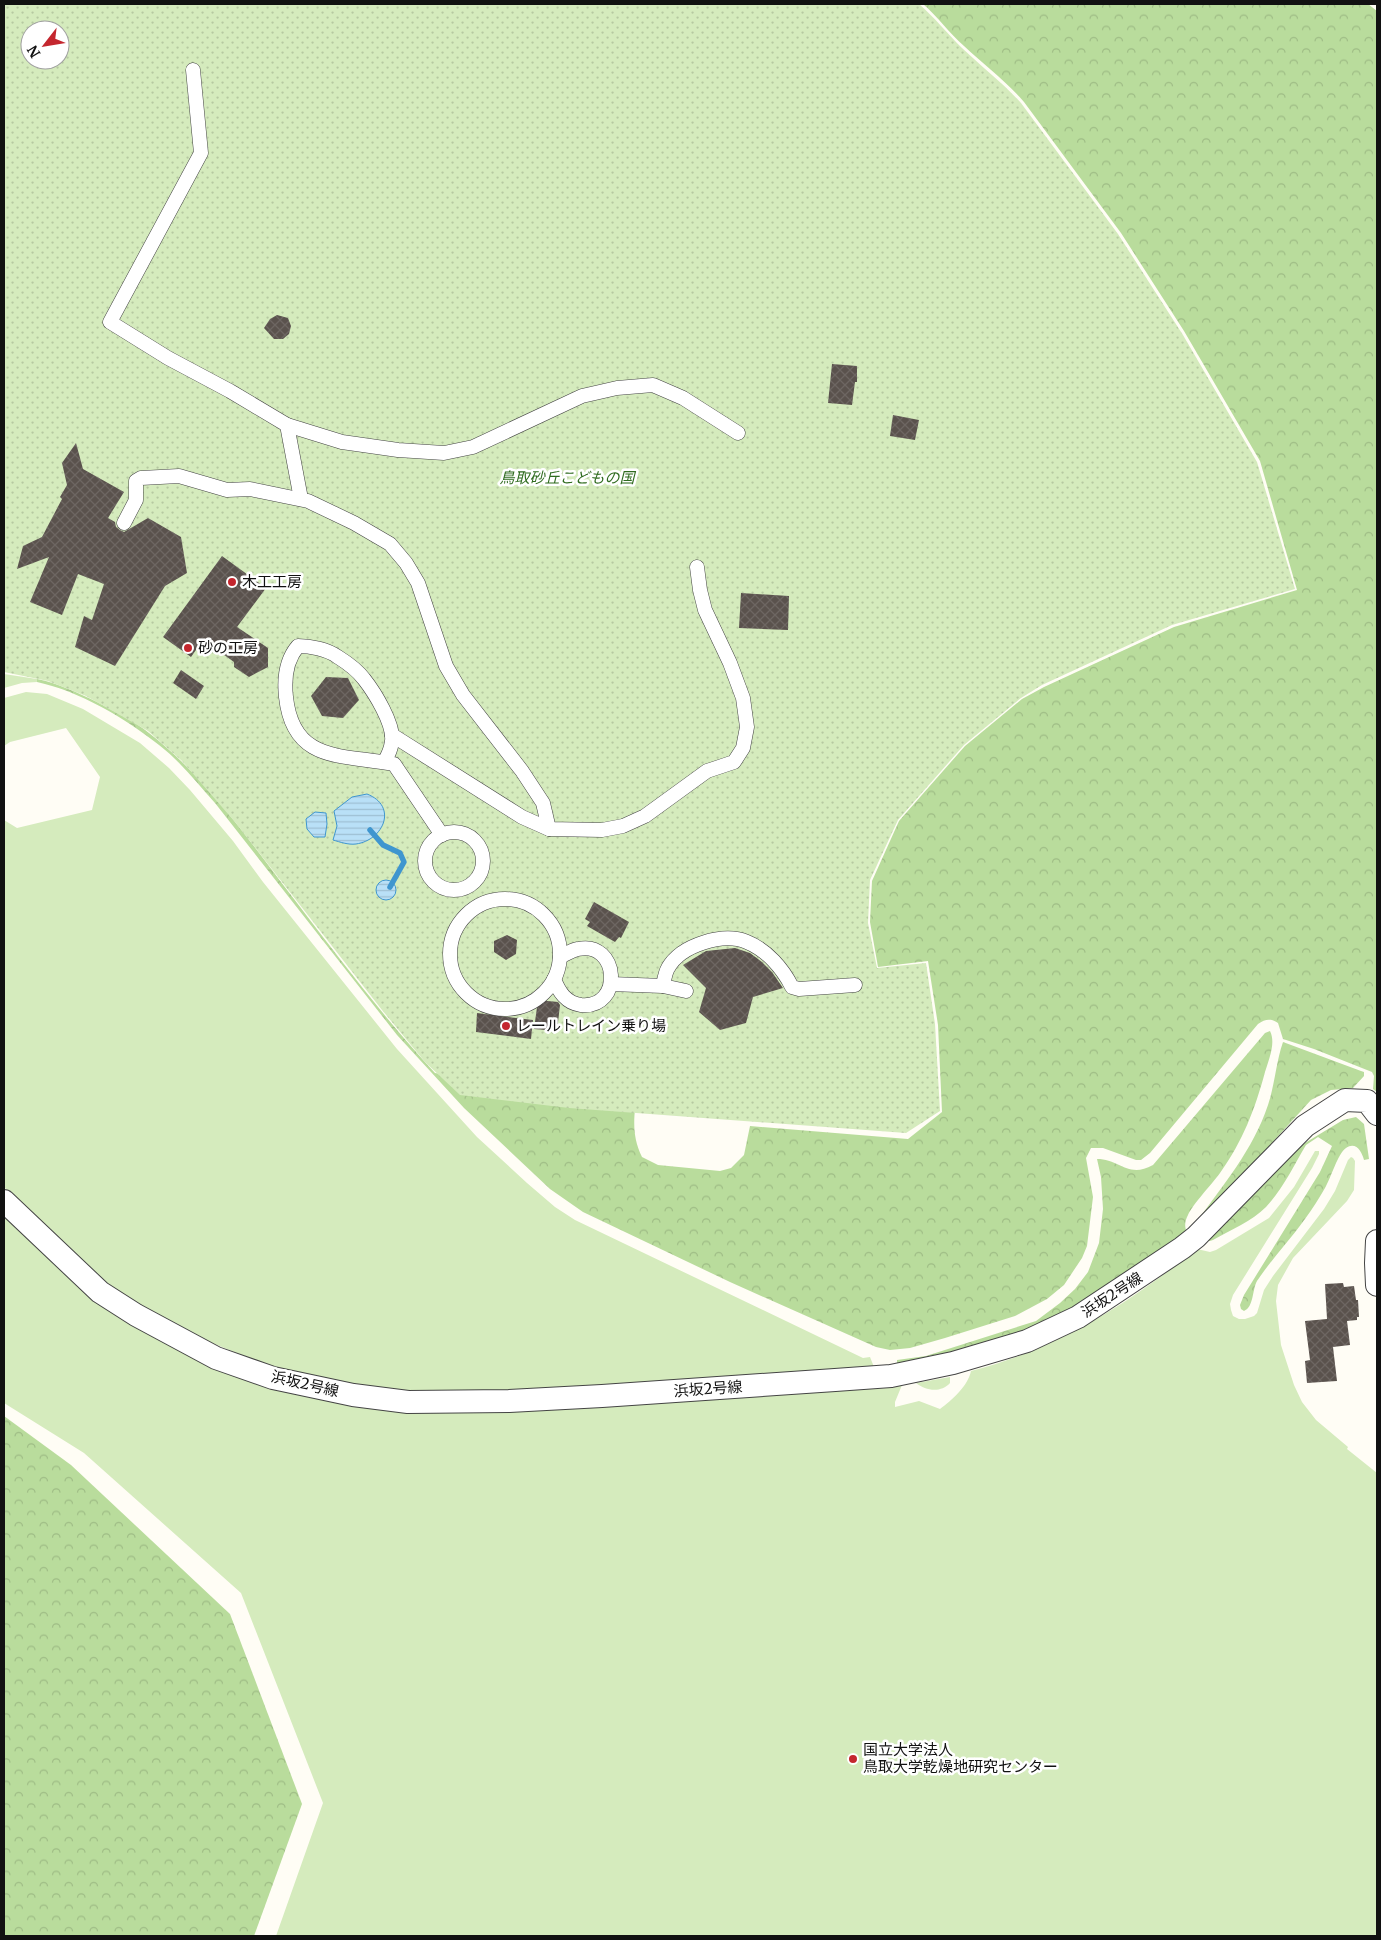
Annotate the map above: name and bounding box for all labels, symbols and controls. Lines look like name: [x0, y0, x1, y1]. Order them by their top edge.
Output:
north arrow: [20, 20, 70, 70]
text: N: [23, 42, 44, 61]
park label: 鳥取砂丘こどもの国: [499, 468, 636, 487]
place label: 木工工房: [242, 572, 302, 591]
marker: 木工工房: [226, 576, 238, 588]
place label: 砂の工房: [198, 638, 258, 657]
marker: 砂の工房: [182, 642, 194, 654]
place label: レールトレイン乗り場: [516, 1016, 666, 1035]
marker: レールトレイン乗り場: [500, 1020, 512, 1032]
street label: 浜坂2号線: [1078, 1268, 1146, 1321]
street label: 浜坂2号線: [269, 1367, 341, 1401]
street label: 浜坂2号線: [673, 1377, 743, 1400]
place label: 国立大学法人 鳥取大学乾燥地研究センター: [863, 1740, 1058, 1776]
marker: 国立大学法人 鳥取大学乾燥地研究センター: [847, 1753, 859, 1765]

